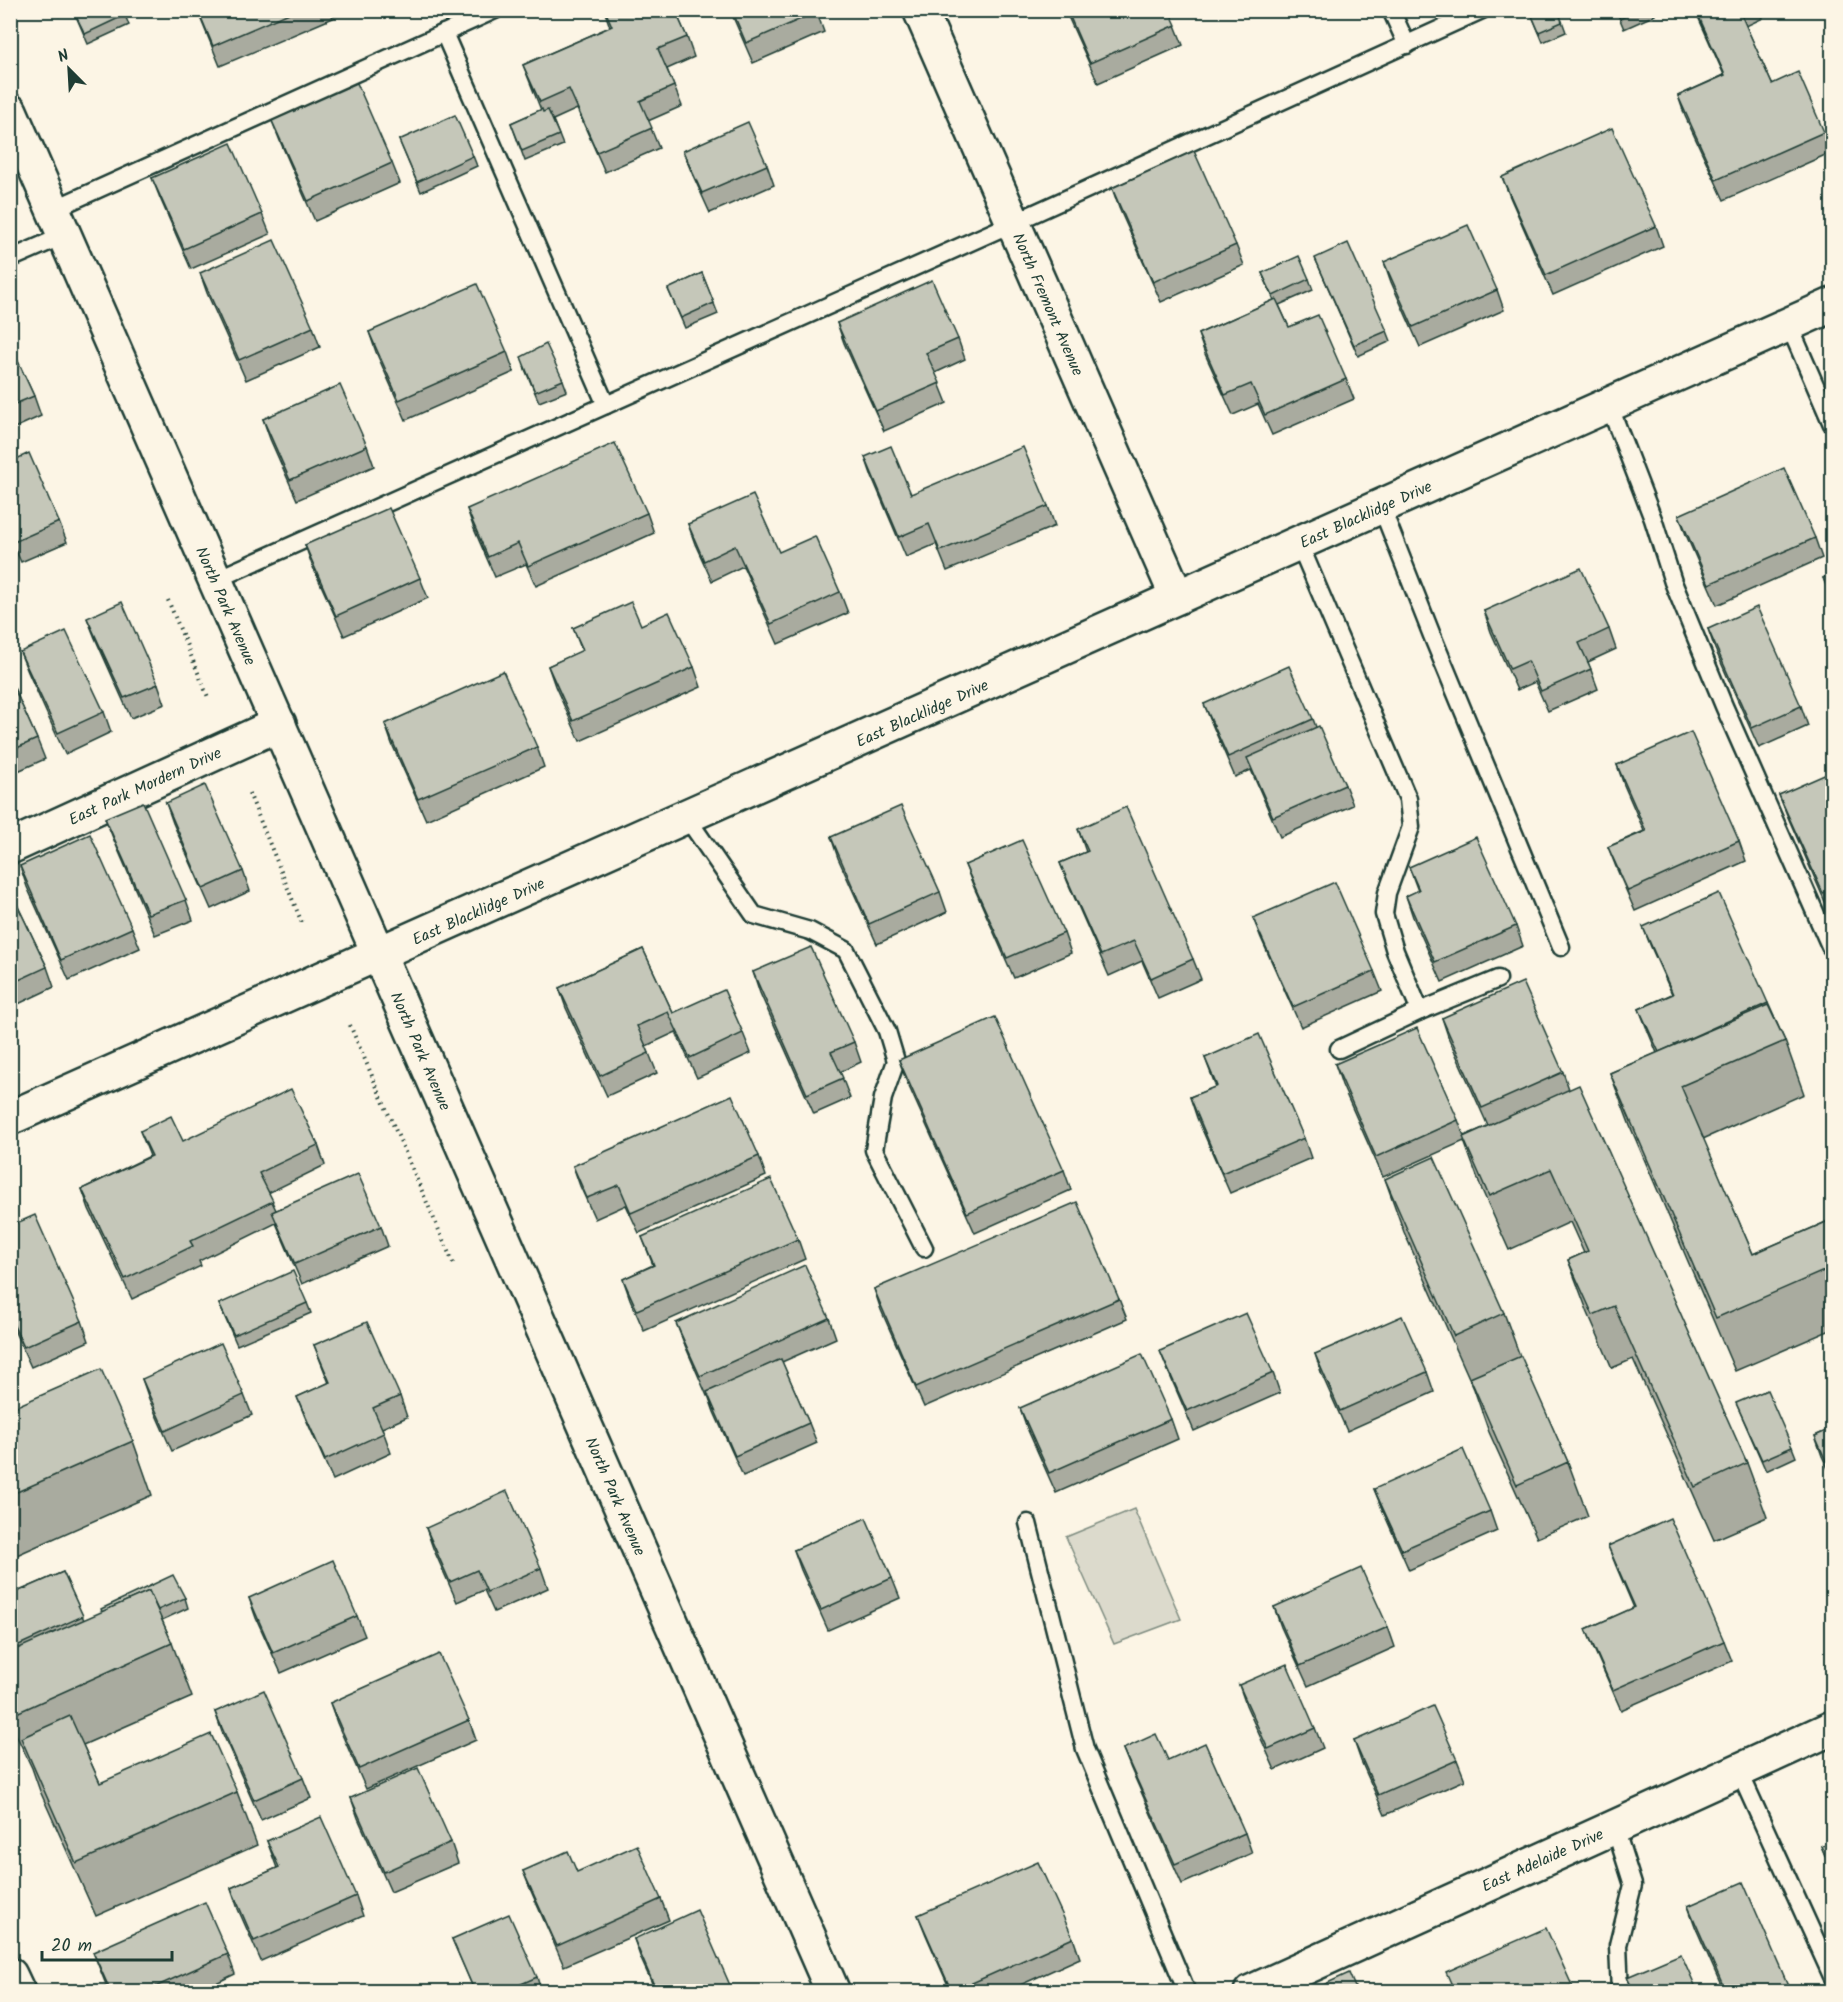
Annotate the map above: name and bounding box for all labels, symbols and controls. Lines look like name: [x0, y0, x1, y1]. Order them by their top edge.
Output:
north arrow: [39, 39, 99, 99]
text: N: [54, 43, 73, 70]
street label: North Fremont Avenue: [1005, 229, 1090, 380]
street label: East Blacklidge Drive: [1296, 475, 1436, 556]
street label: North Park Avenue: [188, 543, 262, 670]
street label: East Blacklidge Drive: [852, 673, 993, 755]
street label: East Park Mordern Drive: [65, 741, 226, 833]
street label: East Blacklidge Drive: [408, 872, 549, 953]
street label: North Park Avenue: [383, 988, 457, 1115]
street label: North Park Avenue: [578, 1434, 652, 1560]
street label: East Adelaide Drive: [1478, 1822, 1608, 1899]
scale bar: [42, 1924, 172, 1962]
text: 20 m: [51, 1932, 92, 1961]

